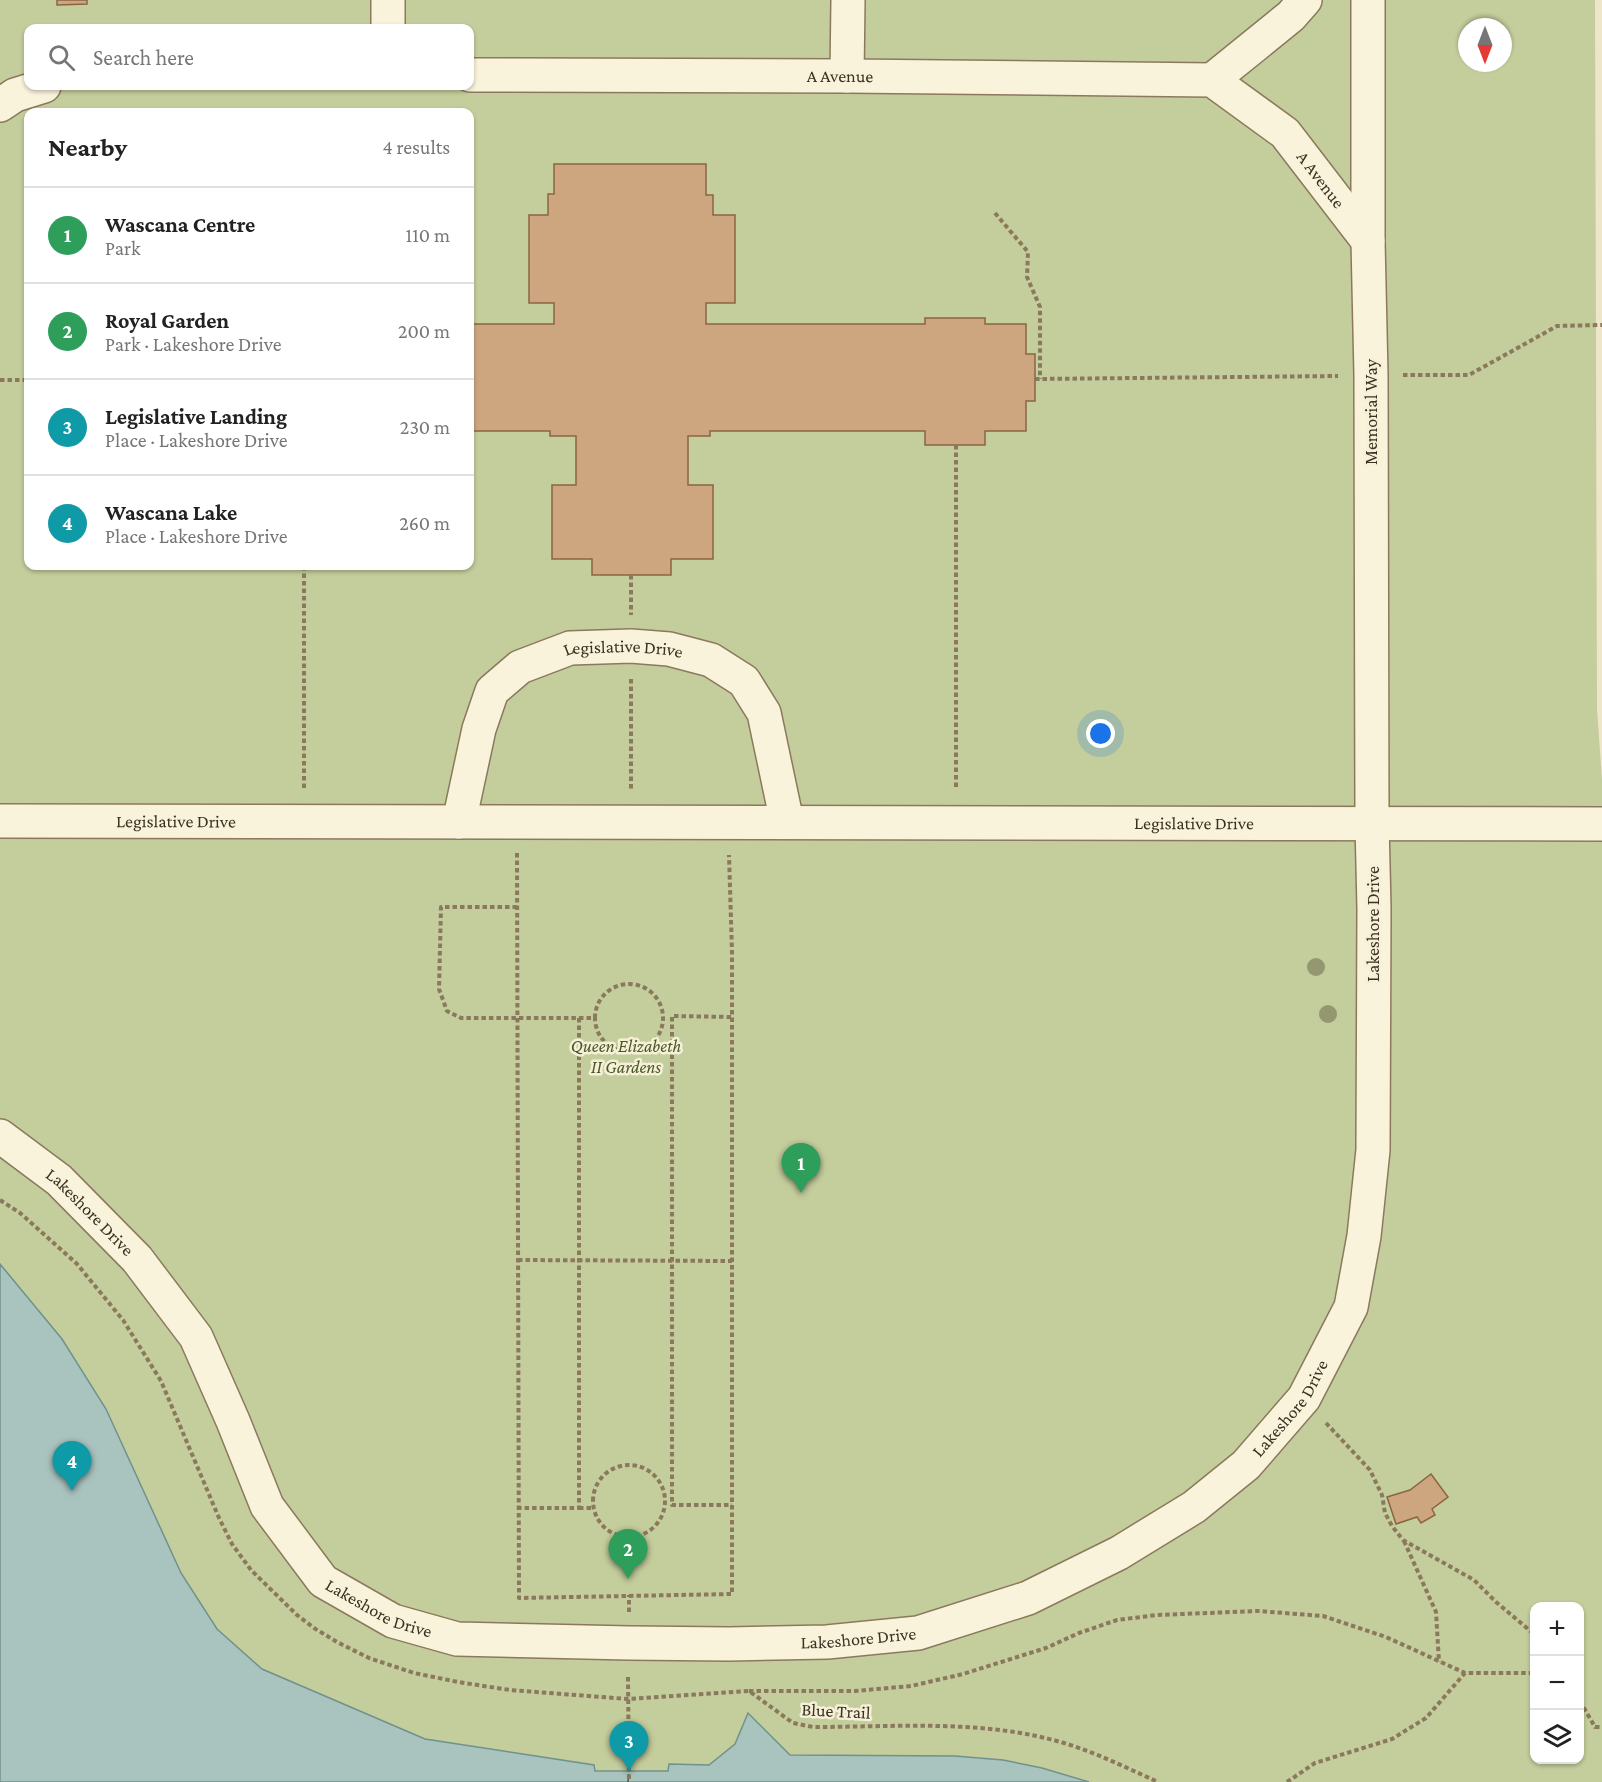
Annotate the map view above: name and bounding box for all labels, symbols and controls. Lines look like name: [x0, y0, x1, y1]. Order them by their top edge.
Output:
north arrow: [1458, 18, 1512, 72]
search box: [24, 24, 474, 90]
icon: search: [45, 41, 78, 74]
text: Search here: [93, 45, 194, 70]
street label: A Avenue: [807, 66, 874, 86]
text: Nearby: [48, 133, 127, 162]
text: 4 results: [383, 136, 450, 158]
street label: A Avenue: [1293, 147, 1349, 212]
text: Wascana Centre: [105, 212, 255, 237]
text: 1: [64, 224, 71, 246]
text: 110 m: [406, 224, 450, 246]
text: Park: [105, 237, 141, 259]
text: Royal Garden: [105, 308, 229, 333]
text: 2: [62, 320, 73, 342]
text: 200 m: [398, 320, 450, 342]
text: Park · Lakeshore Drive: [105, 333, 282, 355]
street label: Memorial Way: [1361, 358, 1381, 465]
text: Legislative Landing: [105, 404, 287, 429]
text: 3: [63, 416, 72, 438]
text: 230 m: [400, 416, 450, 438]
text: Place · Lakeshore Drive: [105, 429, 288, 451]
text: Wascana Lake: [105, 500, 237, 525]
text: 4: [62, 512, 73, 534]
text: 260 m: [399, 512, 450, 534]
text: Place · Lakeshore Drive: [105, 525, 288, 547]
street label: Legislative Drive: [560, 636, 685, 662]
your location: [1086, 719, 1115, 748]
street label: Legislative Drive: [116, 811, 236, 831]
street label: Legislative Drive: [1134, 813, 1254, 833]
street label: Lakeshore Drive: [1363, 866, 1383, 982]
park label: Queen Elizabeth II Gardens: [571, 1036, 681, 1077]
pin: 1: [782, 1144, 820, 1193]
street label: Lakeshore Drive: [42, 1164, 138, 1260]
street label: Lakeshore Drive: [1248, 1356, 1332, 1461]
pin: 4: [52, 1442, 92, 1491]
pin: 2: [608, 1530, 648, 1579]
street label: Lakeshore Drive: [322, 1575, 434, 1641]
map controls: [1530, 1602, 1584, 1764]
button: +: [1530, 1602, 1584, 1656]
street label: Lakeshore Drive: [800, 1623, 917, 1653]
button: −: [1530, 1656, 1584, 1710]
street label: Blue Trail: [801, 1699, 871, 1723]
button: layers: [1530, 1710, 1584, 1764]
pin: 3: [610, 1722, 648, 1771]

